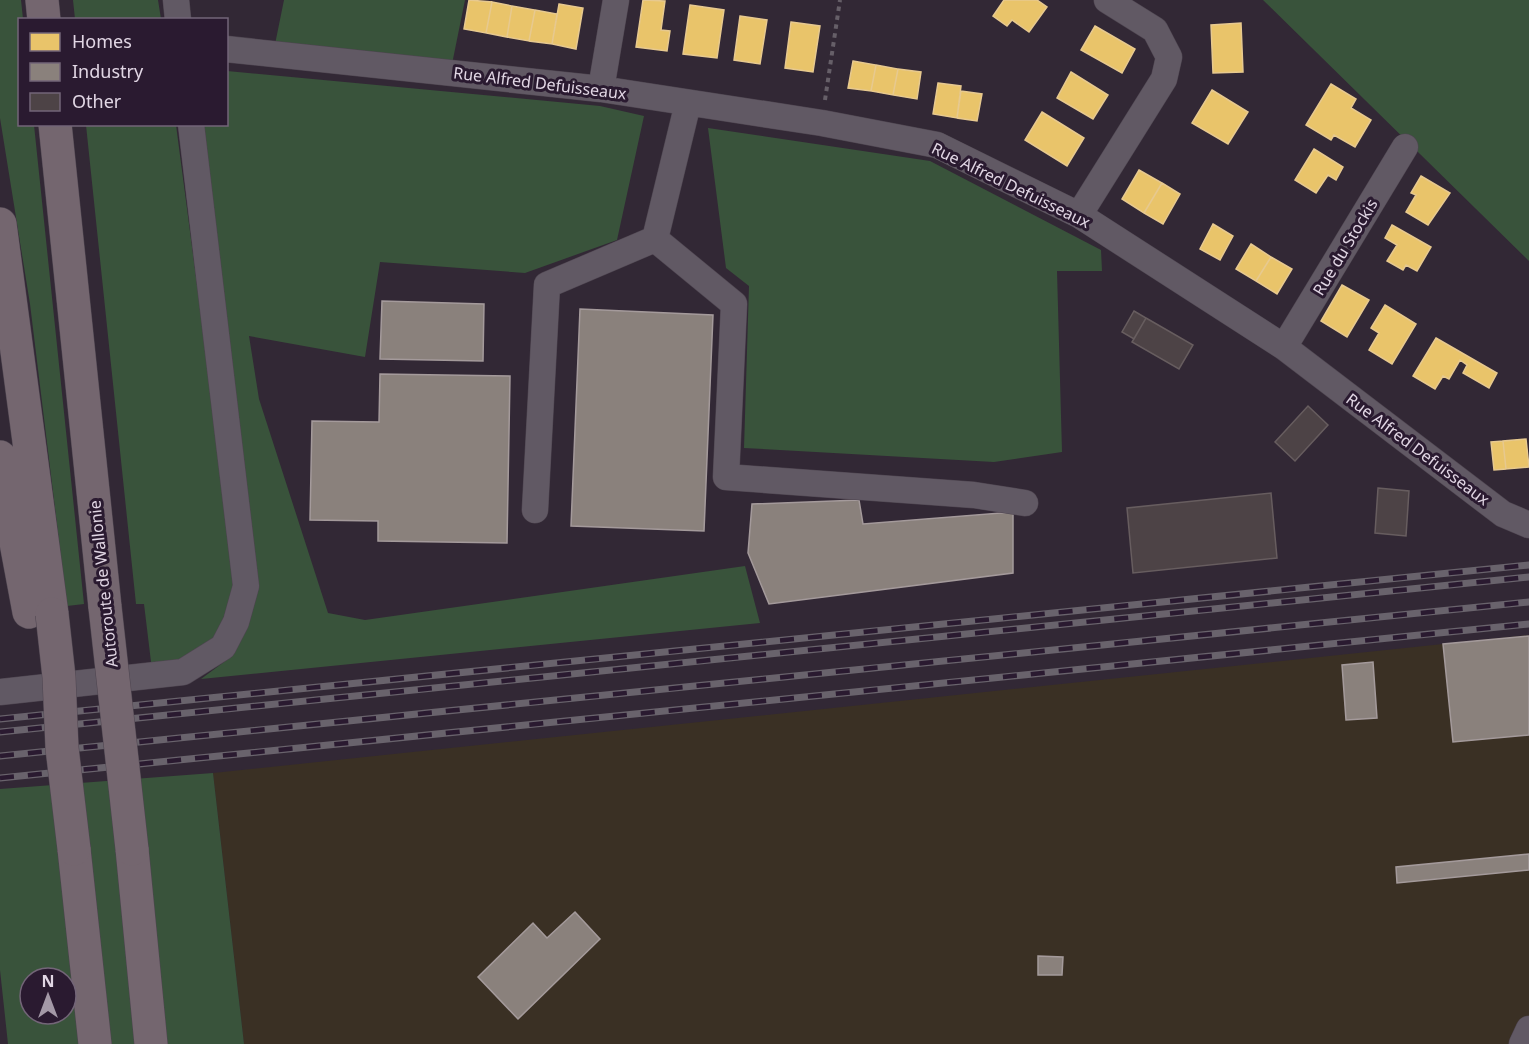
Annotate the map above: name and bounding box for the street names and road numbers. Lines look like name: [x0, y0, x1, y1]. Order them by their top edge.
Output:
street label: Rue Alfred Defuisseaux: [452, 61, 628, 105]
street label: Rue Alfred Defuisseaux: [928, 137, 1095, 233]
street label: Rue du Stockis: [1307, 195, 1383, 299]
street label: Rue Alfred Defuisseaux: [1342, 388, 1495, 510]
street label: Autoroute de Wallonie: [83, 499, 123, 669]

